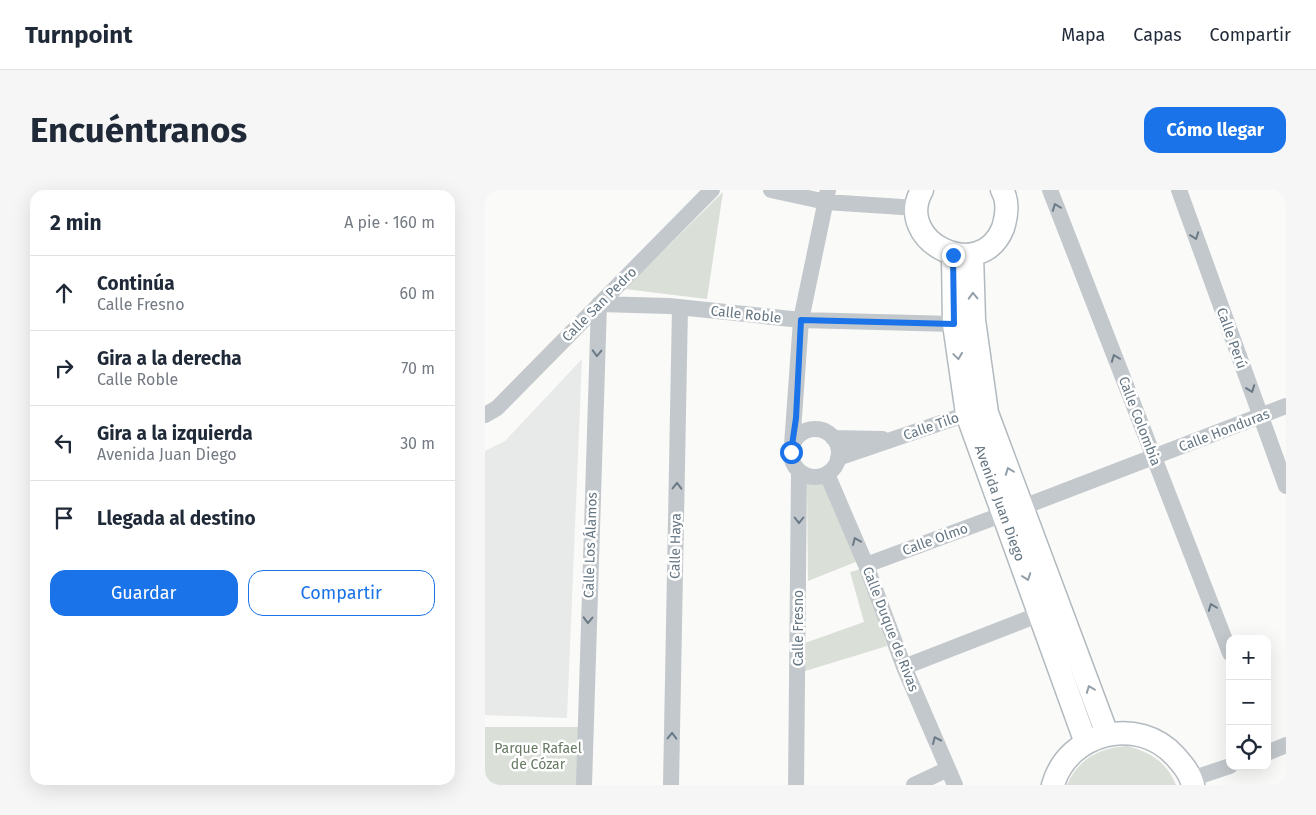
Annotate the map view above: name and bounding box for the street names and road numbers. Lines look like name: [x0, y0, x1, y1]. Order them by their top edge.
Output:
street label: Calle San Pedro: [558, 263, 640, 345]
street label: Calle Roble: [710, 302, 782, 327]
street label: Calle Perú: [1213, 305, 1250, 371]
street label: Calle Colombia: [1115, 374, 1164, 468]
street label: Calle Honduras: [1176, 405, 1272, 456]
street label: Calle Tilo: [901, 409, 961, 444]
street label: Avenida Juan Diego: [971, 443, 1028, 563]
street label: Calle Los Álamos: [579, 491, 601, 598]
street label: Calle Haya: [666, 513, 685, 579]
street label: Calle Olmo: [900, 520, 970, 559]
street label: Calle Duque de Rivas: [859, 564, 922, 694]
street label: Calle Fresno: [790, 590, 807, 666]

